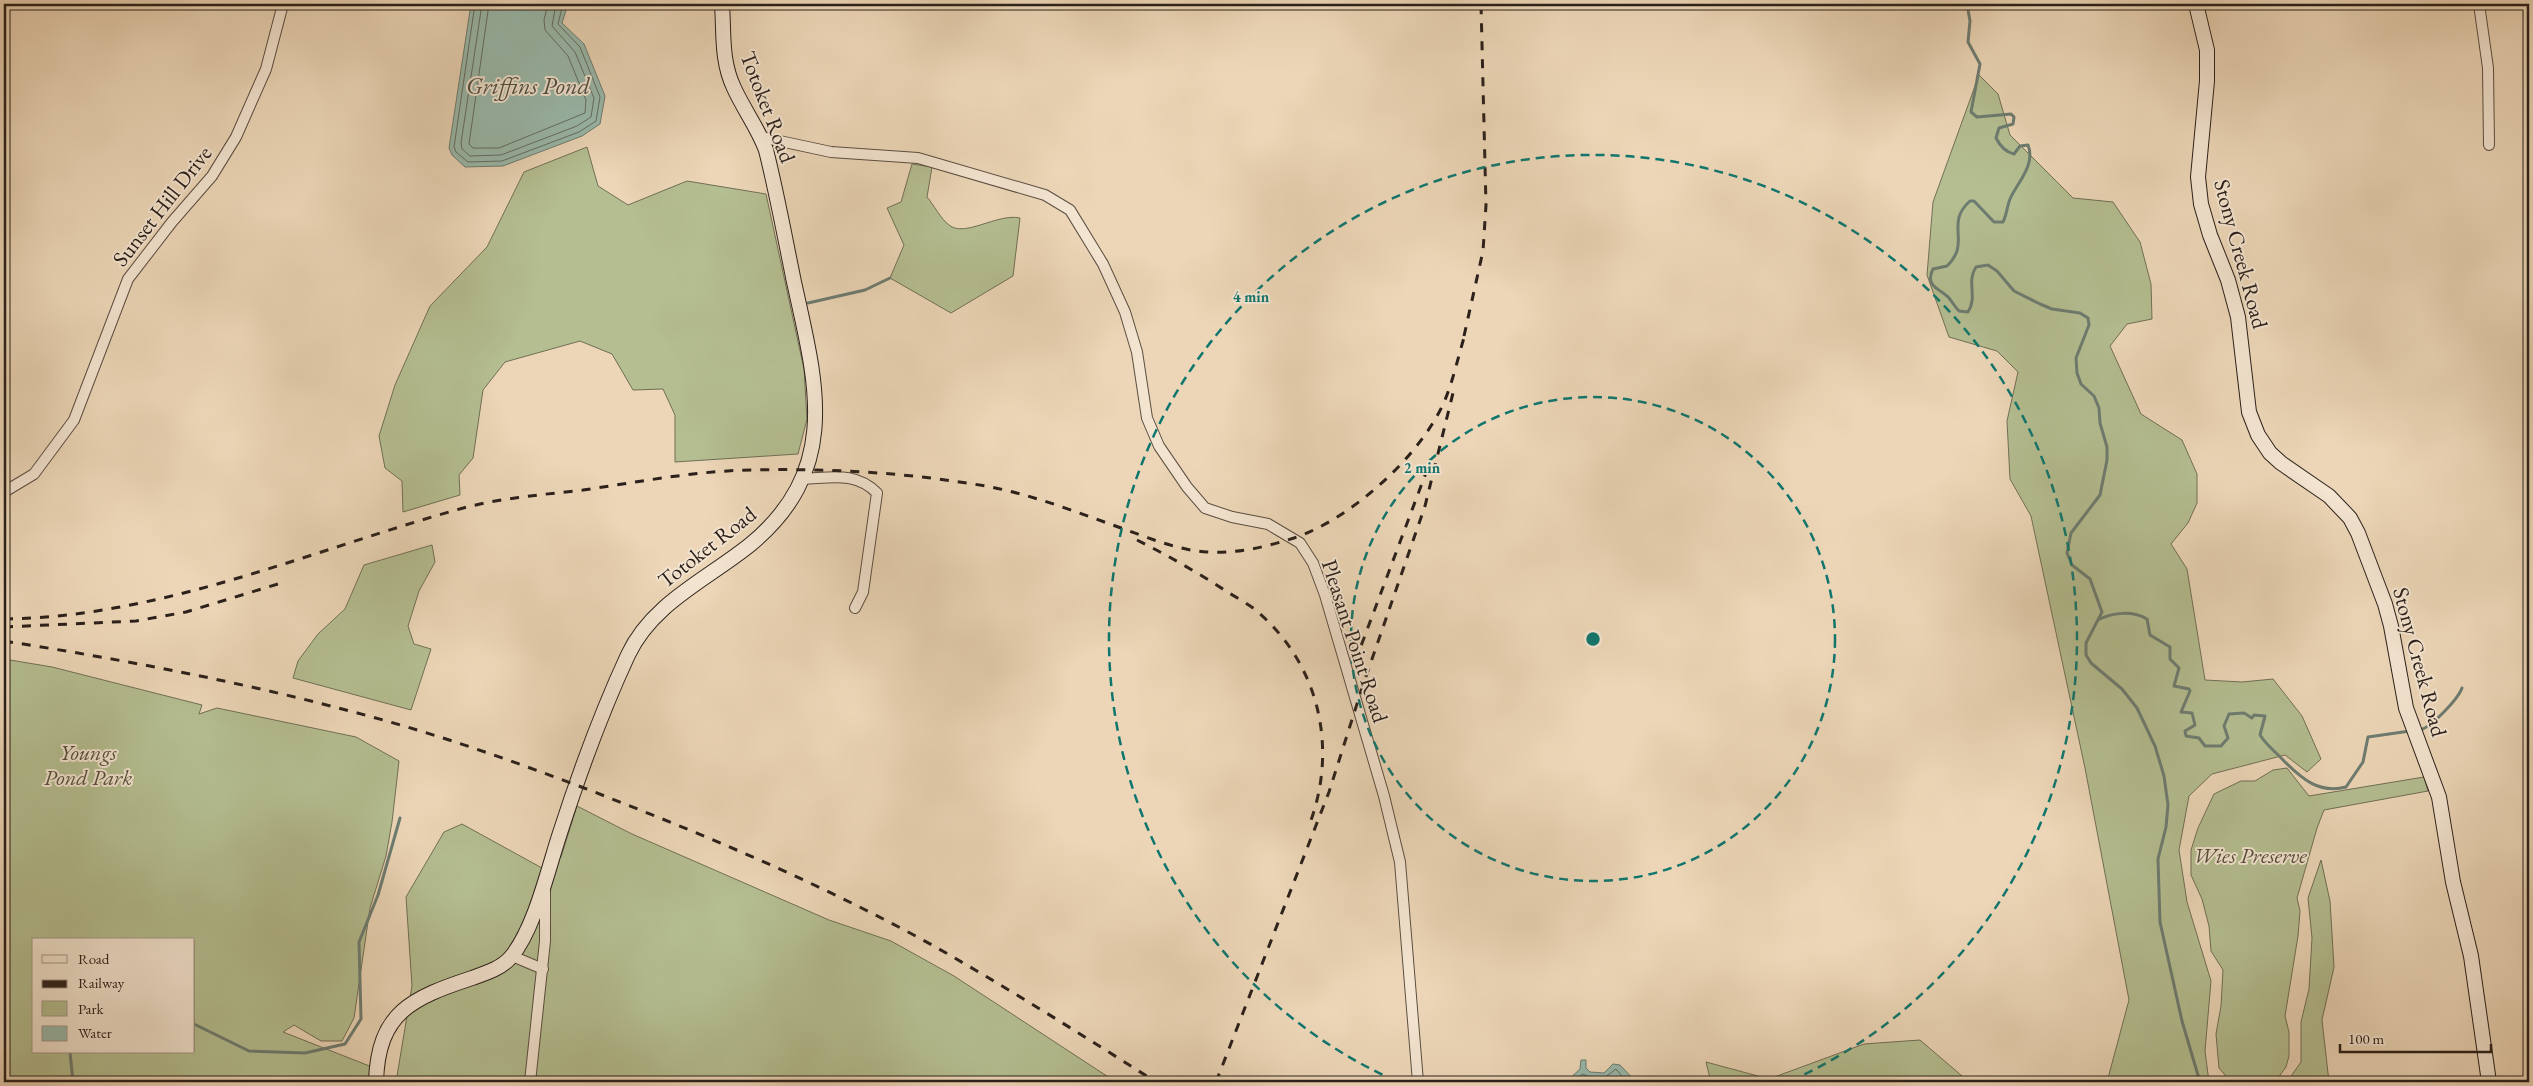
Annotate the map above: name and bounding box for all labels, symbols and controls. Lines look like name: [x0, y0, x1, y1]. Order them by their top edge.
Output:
street label: Totoket Road: [733, 47, 803, 168]
water label: Griffins Pond: [466, 70, 591, 101]
street label: Sunset Hill Drive: [106, 139, 218, 272]
street label: Stony Creek Road: [2207, 176, 2275, 333]
text: 4 min: [1233, 287, 1270, 306]
text: 2 min: [1404, 458, 1441, 477]
street label: Totoket Road: [652, 499, 763, 594]
street label: Pleasant Point Road: [1315, 556, 1395, 727]
street label: Stony Creek Road: [2386, 584, 2454, 741]
centre of rings: [1584, 630, 1602, 648]
park label: Youngs Pond Park: [44, 738, 132, 792]
park label: Wies Preserve: [2193, 841, 2307, 870]
legend: [32, 938, 195, 1054]
text: Road: [78, 949, 110, 968]
text: Railway: [78, 973, 125, 992]
text: Park: [78, 999, 105, 1018]
scale bar: [2340, 1021, 2492, 1053]
text: Water: [78, 1023, 112, 1042]
text: 100 m: [2348, 1029, 2385, 1048]

